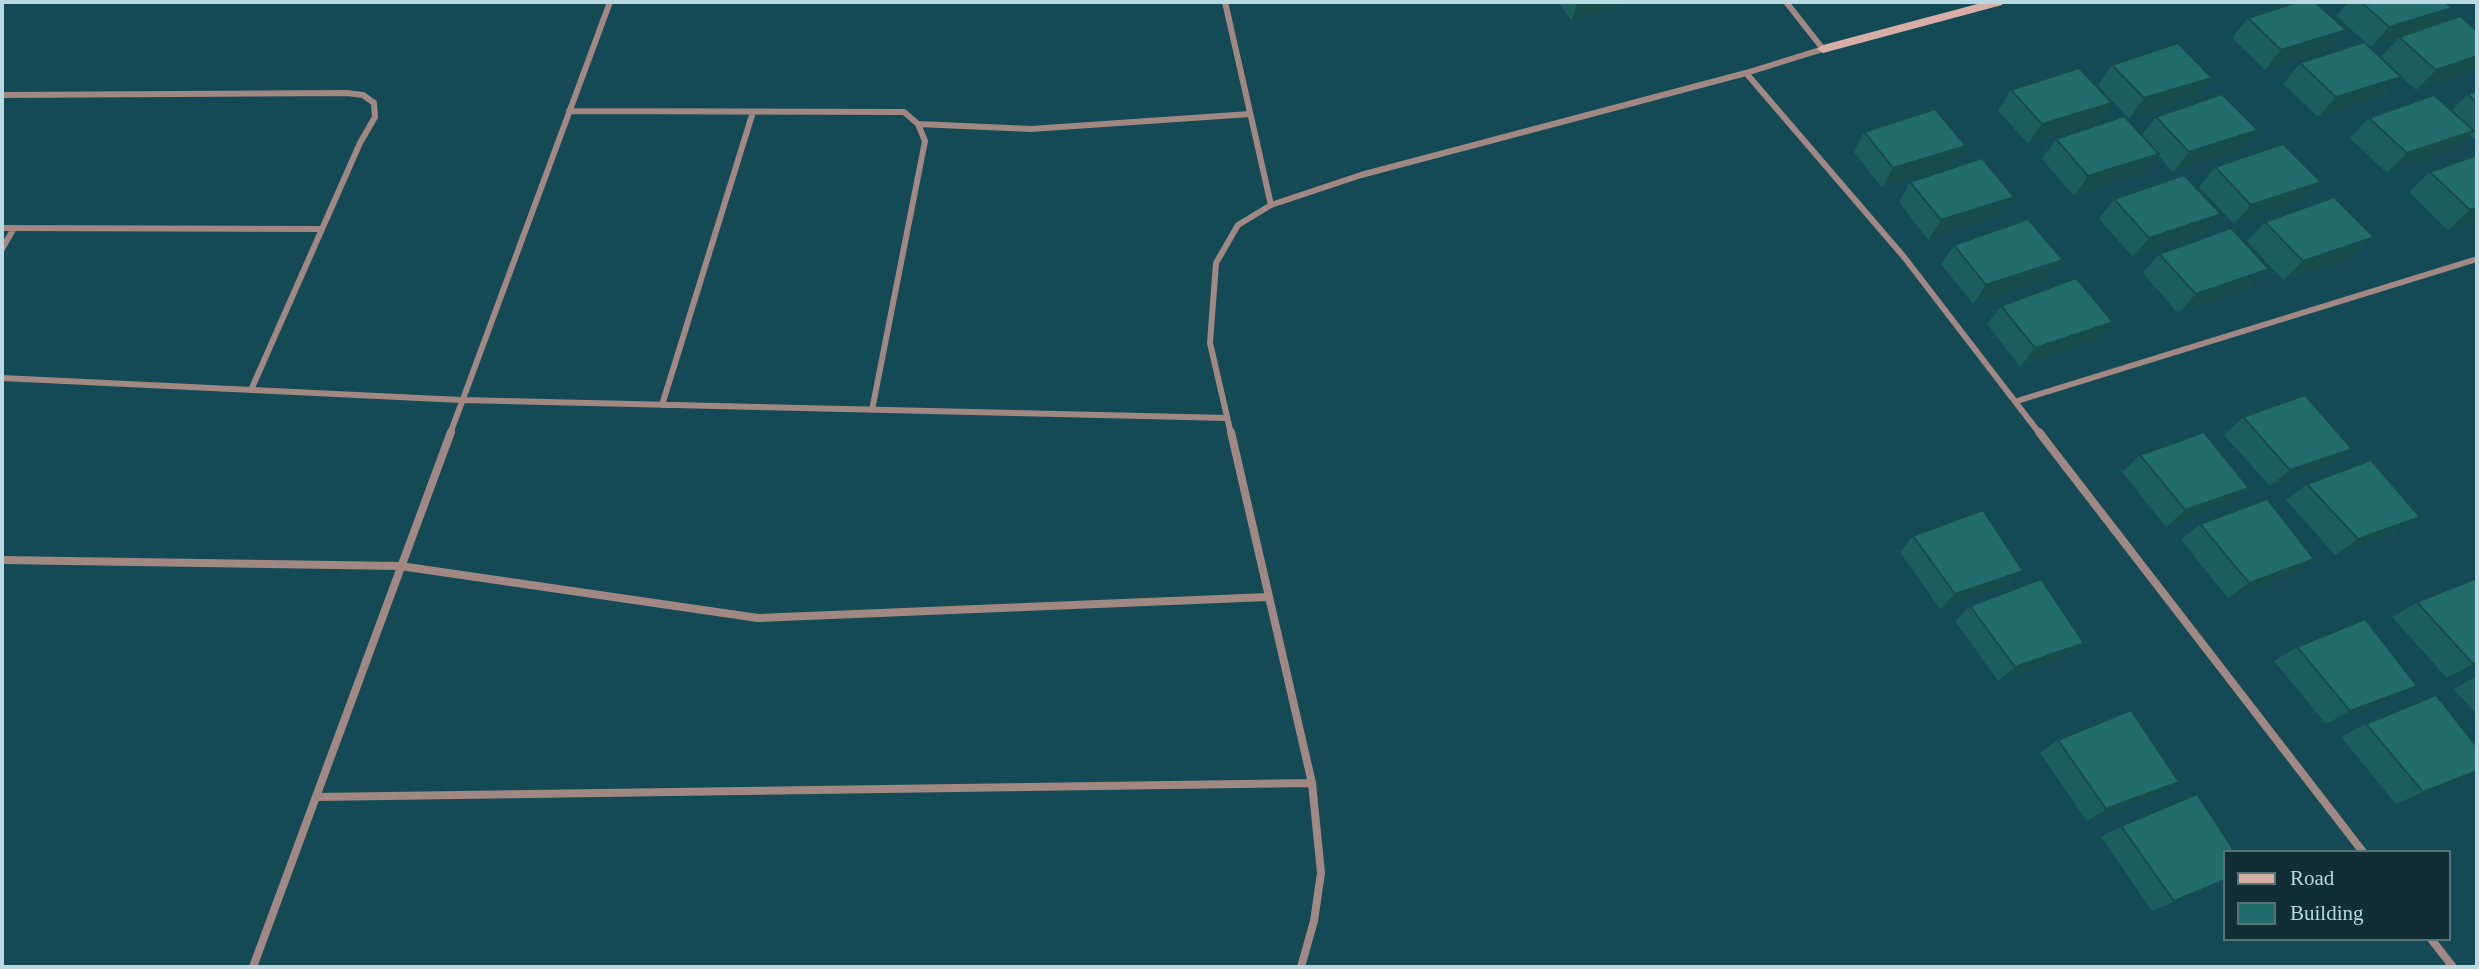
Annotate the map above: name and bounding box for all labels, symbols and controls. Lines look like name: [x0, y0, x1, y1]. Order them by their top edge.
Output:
legend: [2224, 850, 2451, 941]
text: Road: [2290, 866, 2334, 890]
text: Building: [2290, 901, 2364, 925]

